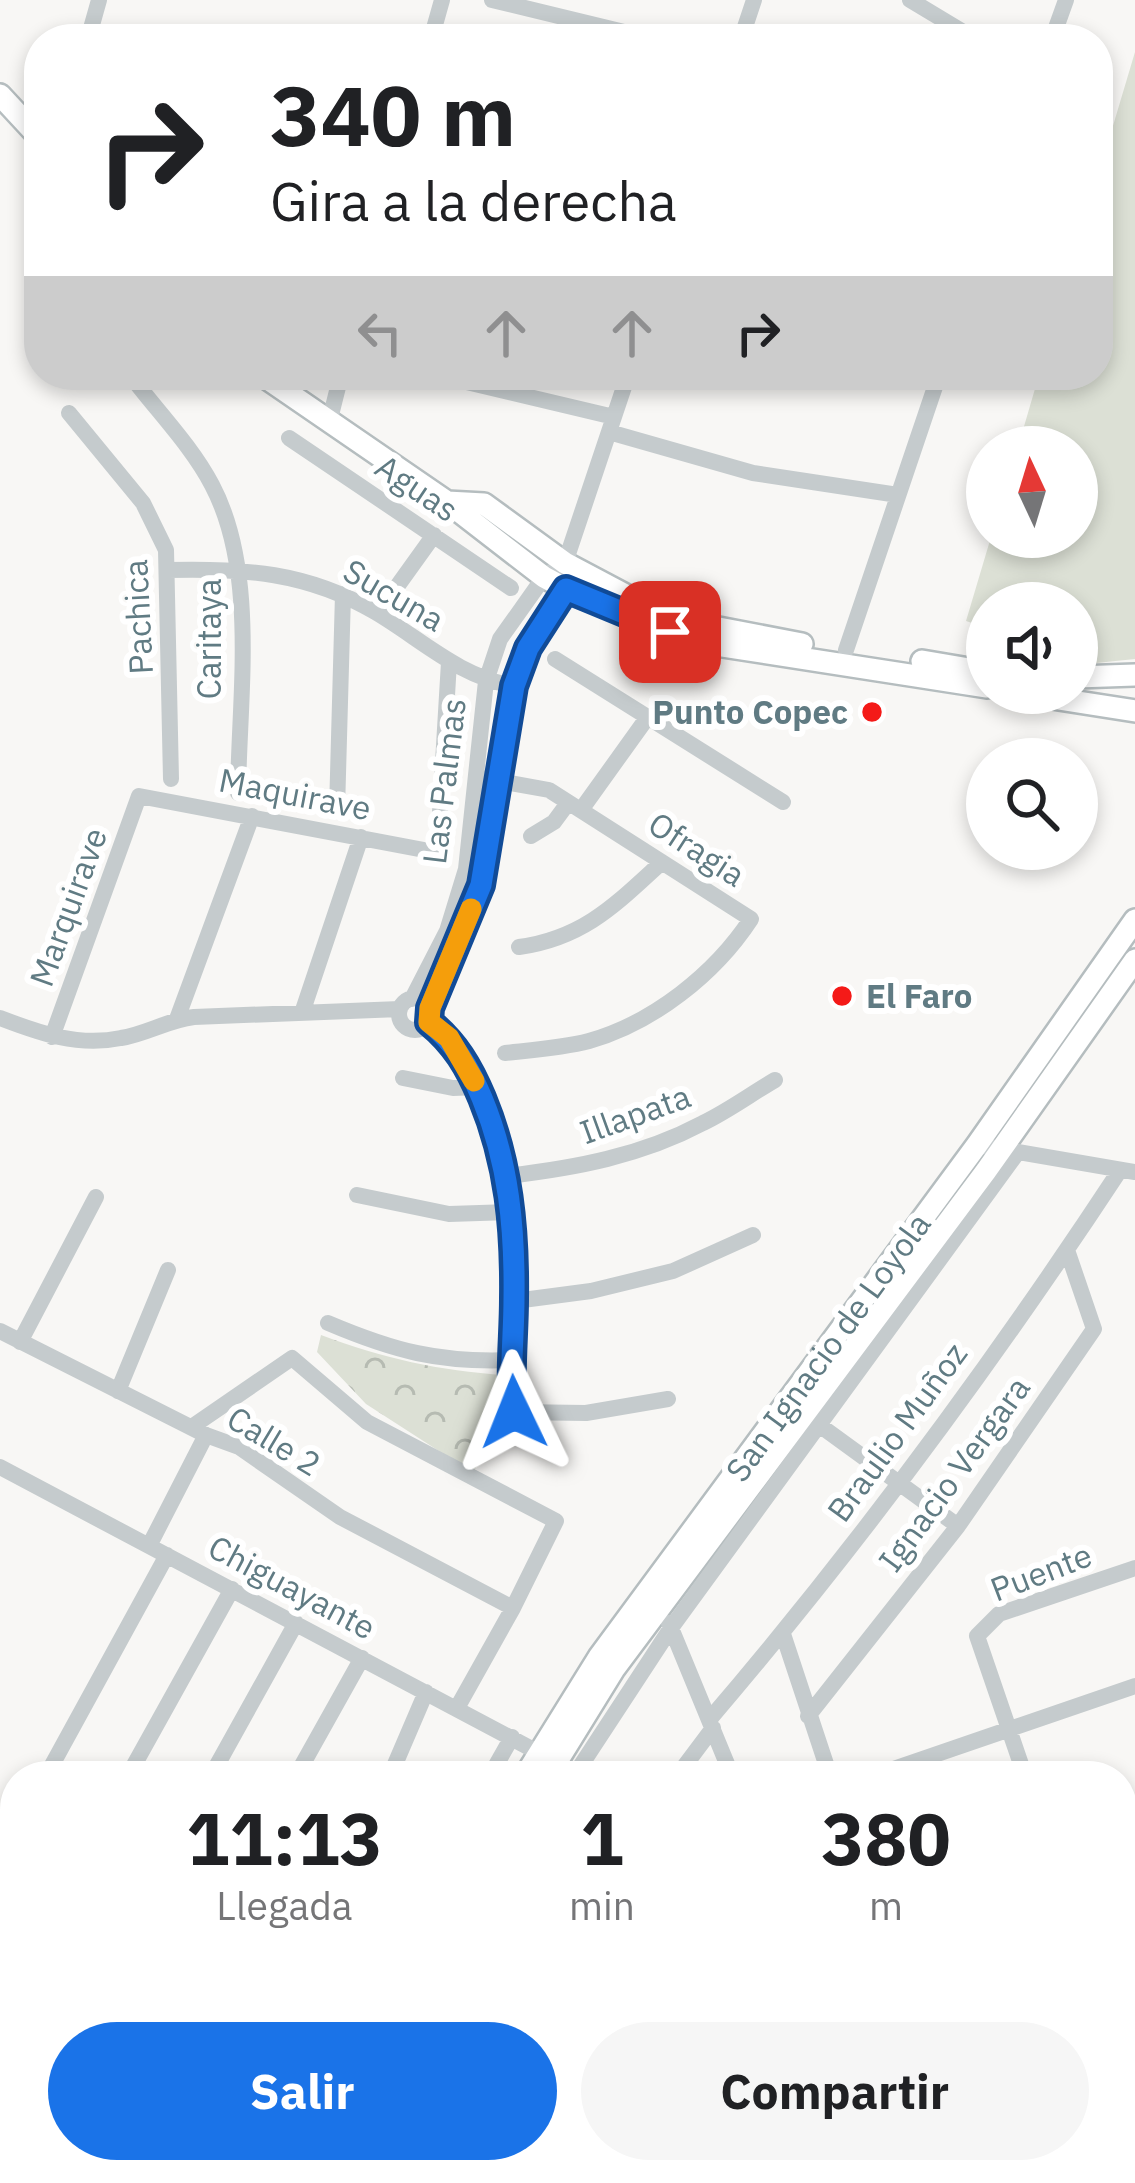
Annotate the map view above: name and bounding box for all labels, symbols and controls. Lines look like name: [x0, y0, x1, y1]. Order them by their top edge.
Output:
text: 340 m: [270, 60, 516, 169]
icon: right: [72, 72, 228, 228]
text: Gira a la derecha: [270, 166, 677, 236]
icon: left: [347, 300, 413, 366]
icon: ahead: [473, 300, 539, 366]
icon: ahead: [599, 300, 665, 366]
icon: right: [725, 300, 791, 366]
north arrow: [966, 426, 1098, 558]
map controls: [966, 426, 1098, 870]
street label: Aguas: [368, 444, 467, 531]
street label: Sucuna: [336, 549, 452, 641]
street label: Pachica: [113, 558, 162, 676]
street label: Caritaya: [187, 578, 230, 700]
pin: [619, 581, 721, 683]
button: sound: [966, 582, 1098, 714]
icon: arrive: [637, 599, 703, 665]
place label: Punto Copec: [652, 690, 848, 733]
street label: Las Palmas: [412, 696, 475, 866]
marker: Punto Copec: [859, 699, 885, 725]
button: search: [966, 738, 1098, 870]
street label: Maquirave: [215, 758, 375, 829]
street label: Ofragia: [641, 801, 754, 896]
street label: Marquirave: [19, 822, 116, 992]
place label: El Faro: [866, 974, 972, 1017]
marker: El Faro: [829, 983, 855, 1009]
street label: Illapata: [574, 1074, 696, 1153]
street label: San Ignacio de Loyola: [715, 1204, 940, 1490]
street label: Braulio Muñoz: [817, 1334, 976, 1530]
position arrow: [451, 1349, 577, 1475]
street label: Ignacio Vergara: [868, 1368, 1039, 1580]
street label: Calle 2: [220, 1396, 329, 1485]
street label: Chiguayante: [201, 1525, 383, 1648]
street label: Puente: [984, 1533, 1098, 1610]
text: 11:13: [186, 1791, 383, 1885]
text: 1: [580, 1791, 624, 1885]
text: 380: [821, 1791, 951, 1885]
text: Llegada: [216, 1880, 353, 1931]
text: min: [569, 1880, 635, 1931]
text: m: [869, 1880, 903, 1931]
button: Salir: [48, 2022, 557, 2160]
button: Compartir: [581, 2022, 1089, 2160]

